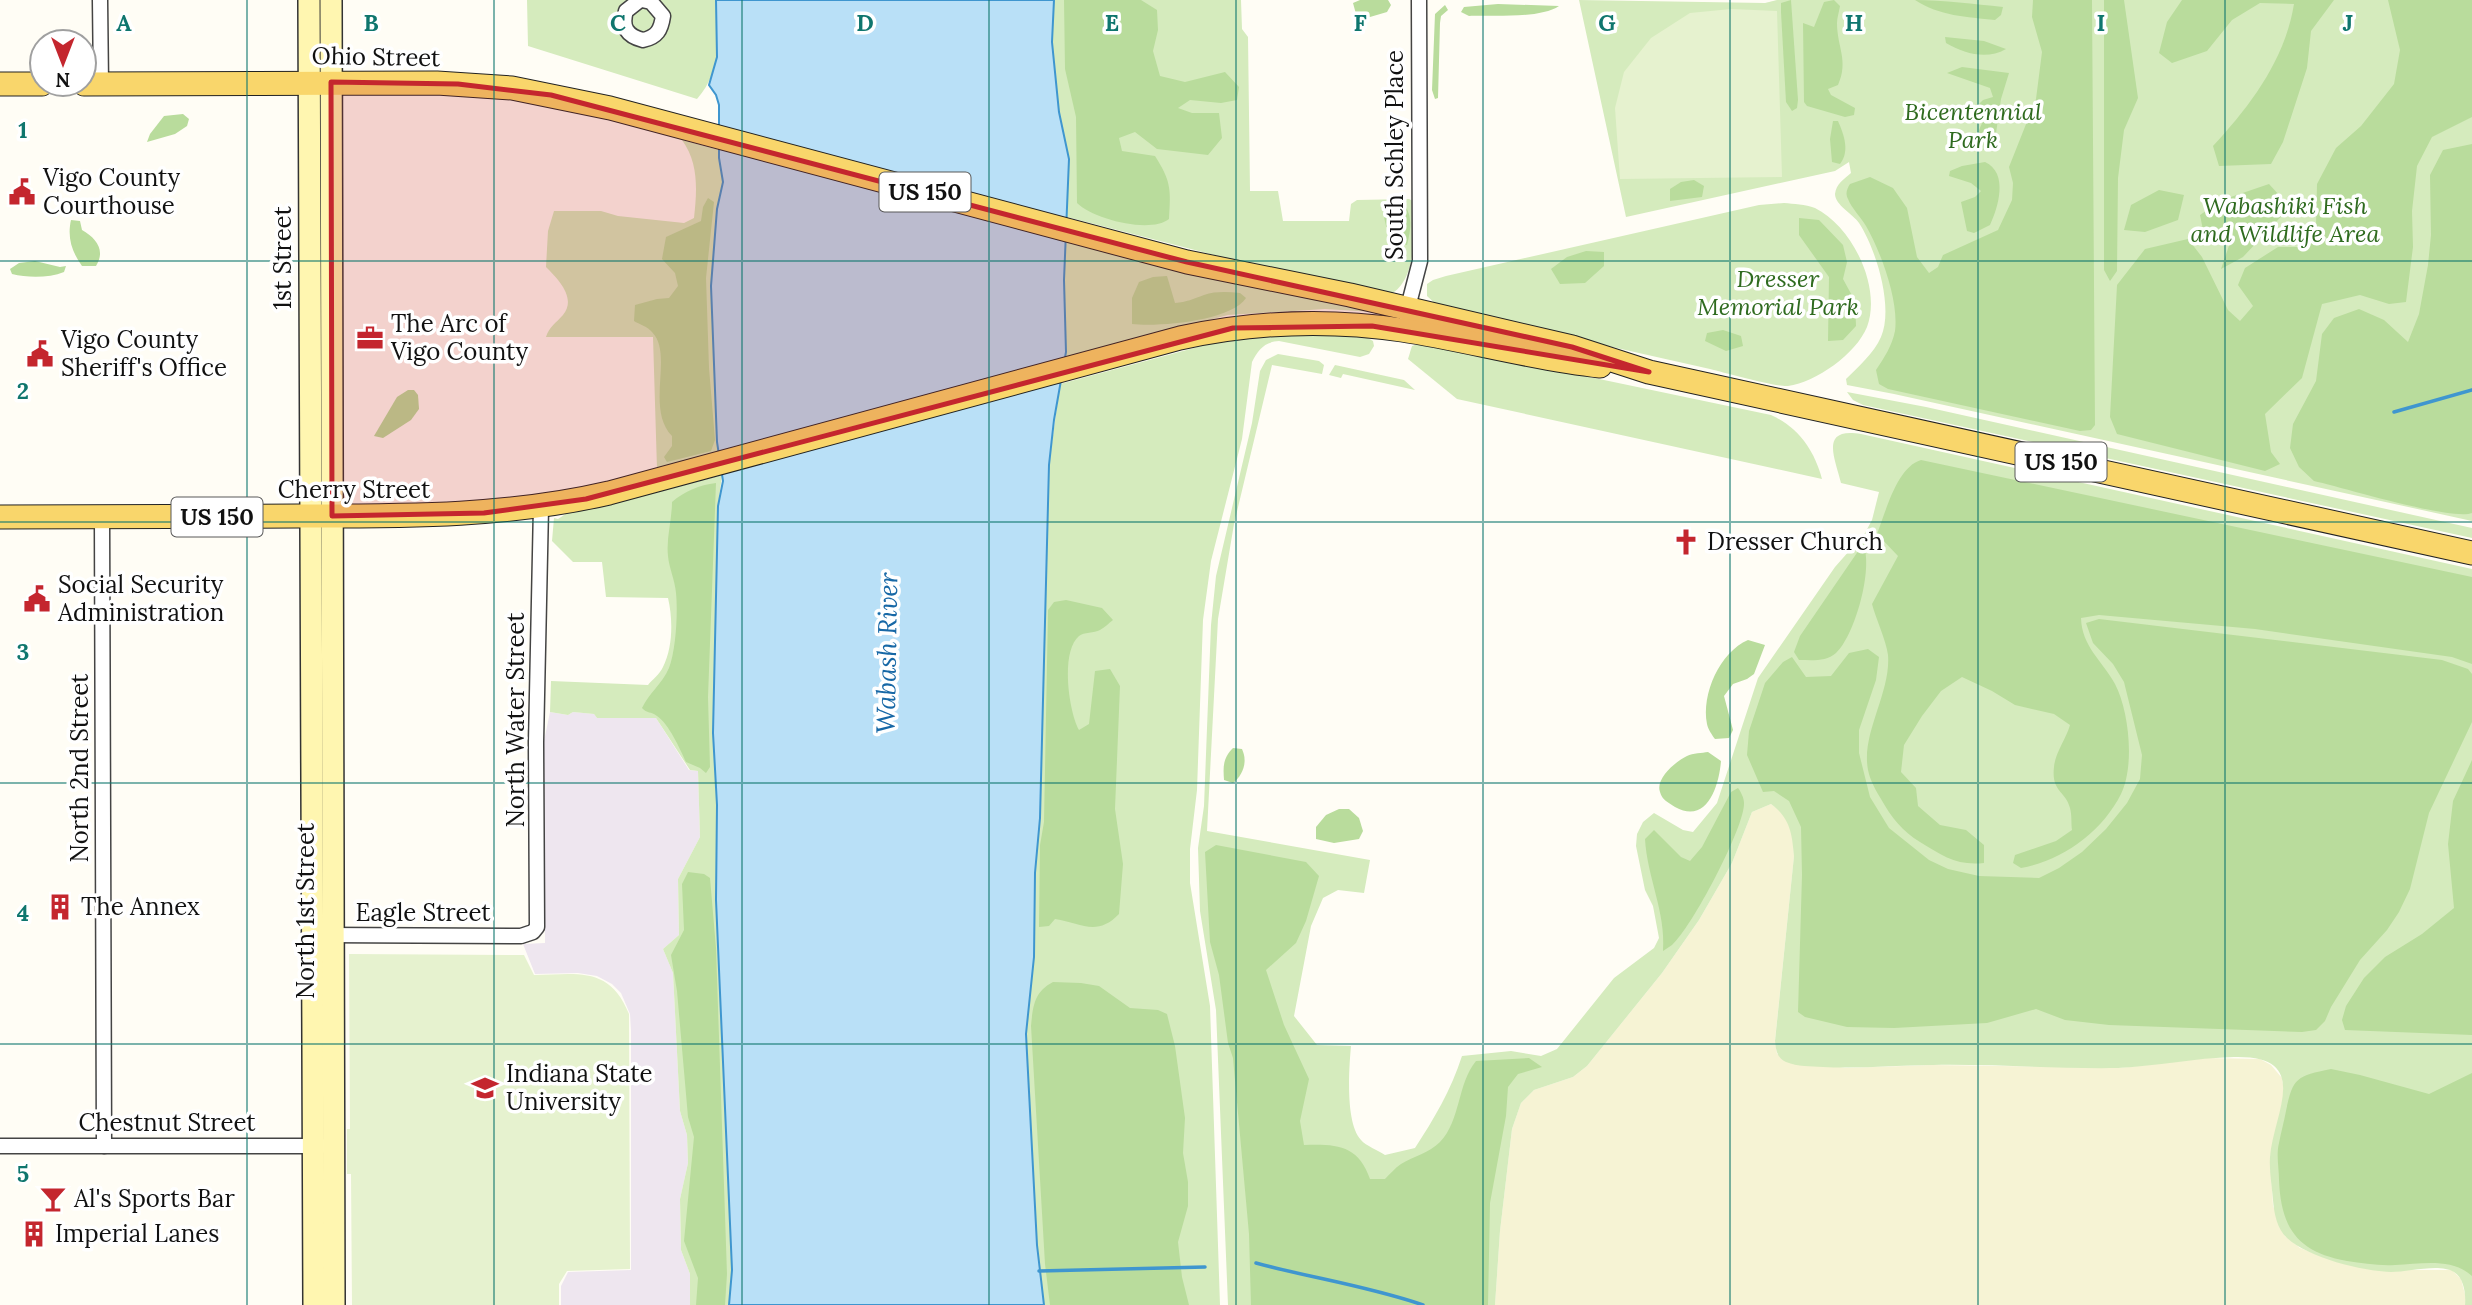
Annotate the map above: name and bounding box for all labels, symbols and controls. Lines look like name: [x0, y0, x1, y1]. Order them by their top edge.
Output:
text: A: [116, 8, 132, 37]
text: B: [363, 8, 379, 37]
text: C: [610, 8, 626, 37]
text: D: [856, 8, 874, 37]
text: E: [1105, 8, 1119, 37]
text: F: [1353, 8, 1367, 37]
text: G: [1598, 8, 1616, 37]
text: H: [1845, 8, 1863, 37]
text: I: [2097, 8, 2105, 37]
text: J: [2343, 8, 2353, 37]
north arrow: [28, 28, 98, 98]
street label: Ohio Street: [311, 40, 441, 73]
street label: South Schley Place: [1379, 50, 1410, 260]
text: N: [55, 68, 70, 92]
park label: Bicentennial Park: [1904, 96, 2042, 155]
text: 1: [18, 115, 28, 144]
place label: Vigo County Courthouse: [42, 162, 180, 221]
road number: US 150: [880, 172, 970, 211]
public building icon: Vigo County Courthouse: [7, 177, 37, 207]
park label: Wabashiki Fish and Wildlife Area: [2190, 190, 2380, 249]
street label: 1st Street: [267, 206, 298, 310]
park label: Dresser Memorial Park: [1697, 263, 1859, 322]
place label: The Arc of Vigo County: [390, 308, 528, 367]
office icon: The Arc of Vigo County: [355, 323, 385, 353]
place label: Vigo County Sheriff's Office: [60, 324, 227, 383]
public building icon: Vigo County Sheriff's Office: [25, 339, 55, 369]
text: 2: [17, 376, 29, 405]
road number: US 150: [2016, 442, 2106, 482]
street label: Cherry Street: [278, 474, 431, 505]
road number: US 150: [172, 498, 262, 537]
place label: Dresser Church: [1707, 526, 1883, 557]
church icon: Dresser Church: [1671, 527, 1701, 557]
place label: Social Security Administration: [57, 569, 224, 628]
water label: Wabash River: [869, 572, 904, 734]
public building icon: Social Security Administration: [22, 584, 52, 614]
street label: North Water Street: [500, 612, 531, 827]
text: 3: [17, 637, 29, 666]
street label: North 2nd Street: [64, 673, 95, 862]
street label: North 1st Street: [290, 822, 321, 999]
place label: The Annex: [81, 891, 200, 922]
building icon: The Annex: [45, 892, 75, 922]
street label: Eagle Street: [355, 897, 491, 928]
text: 4: [17, 898, 29, 927]
place label: Indiana State University: [506, 1058, 652, 1117]
school or university icon: Indiana State University: [470, 1073, 500, 1103]
street label: Chestnut Street: [78, 1107, 256, 1138]
text: 5: [17, 1159, 29, 1188]
place label: Al's Sports Bar: [73, 1183, 235, 1214]
bar icon: Al's Sports Bar: [38, 1184, 68, 1214]
place label: Imperial Lanes: [55, 1218, 219, 1249]
building icon: Imperial Lanes: [19, 1219, 49, 1249]

